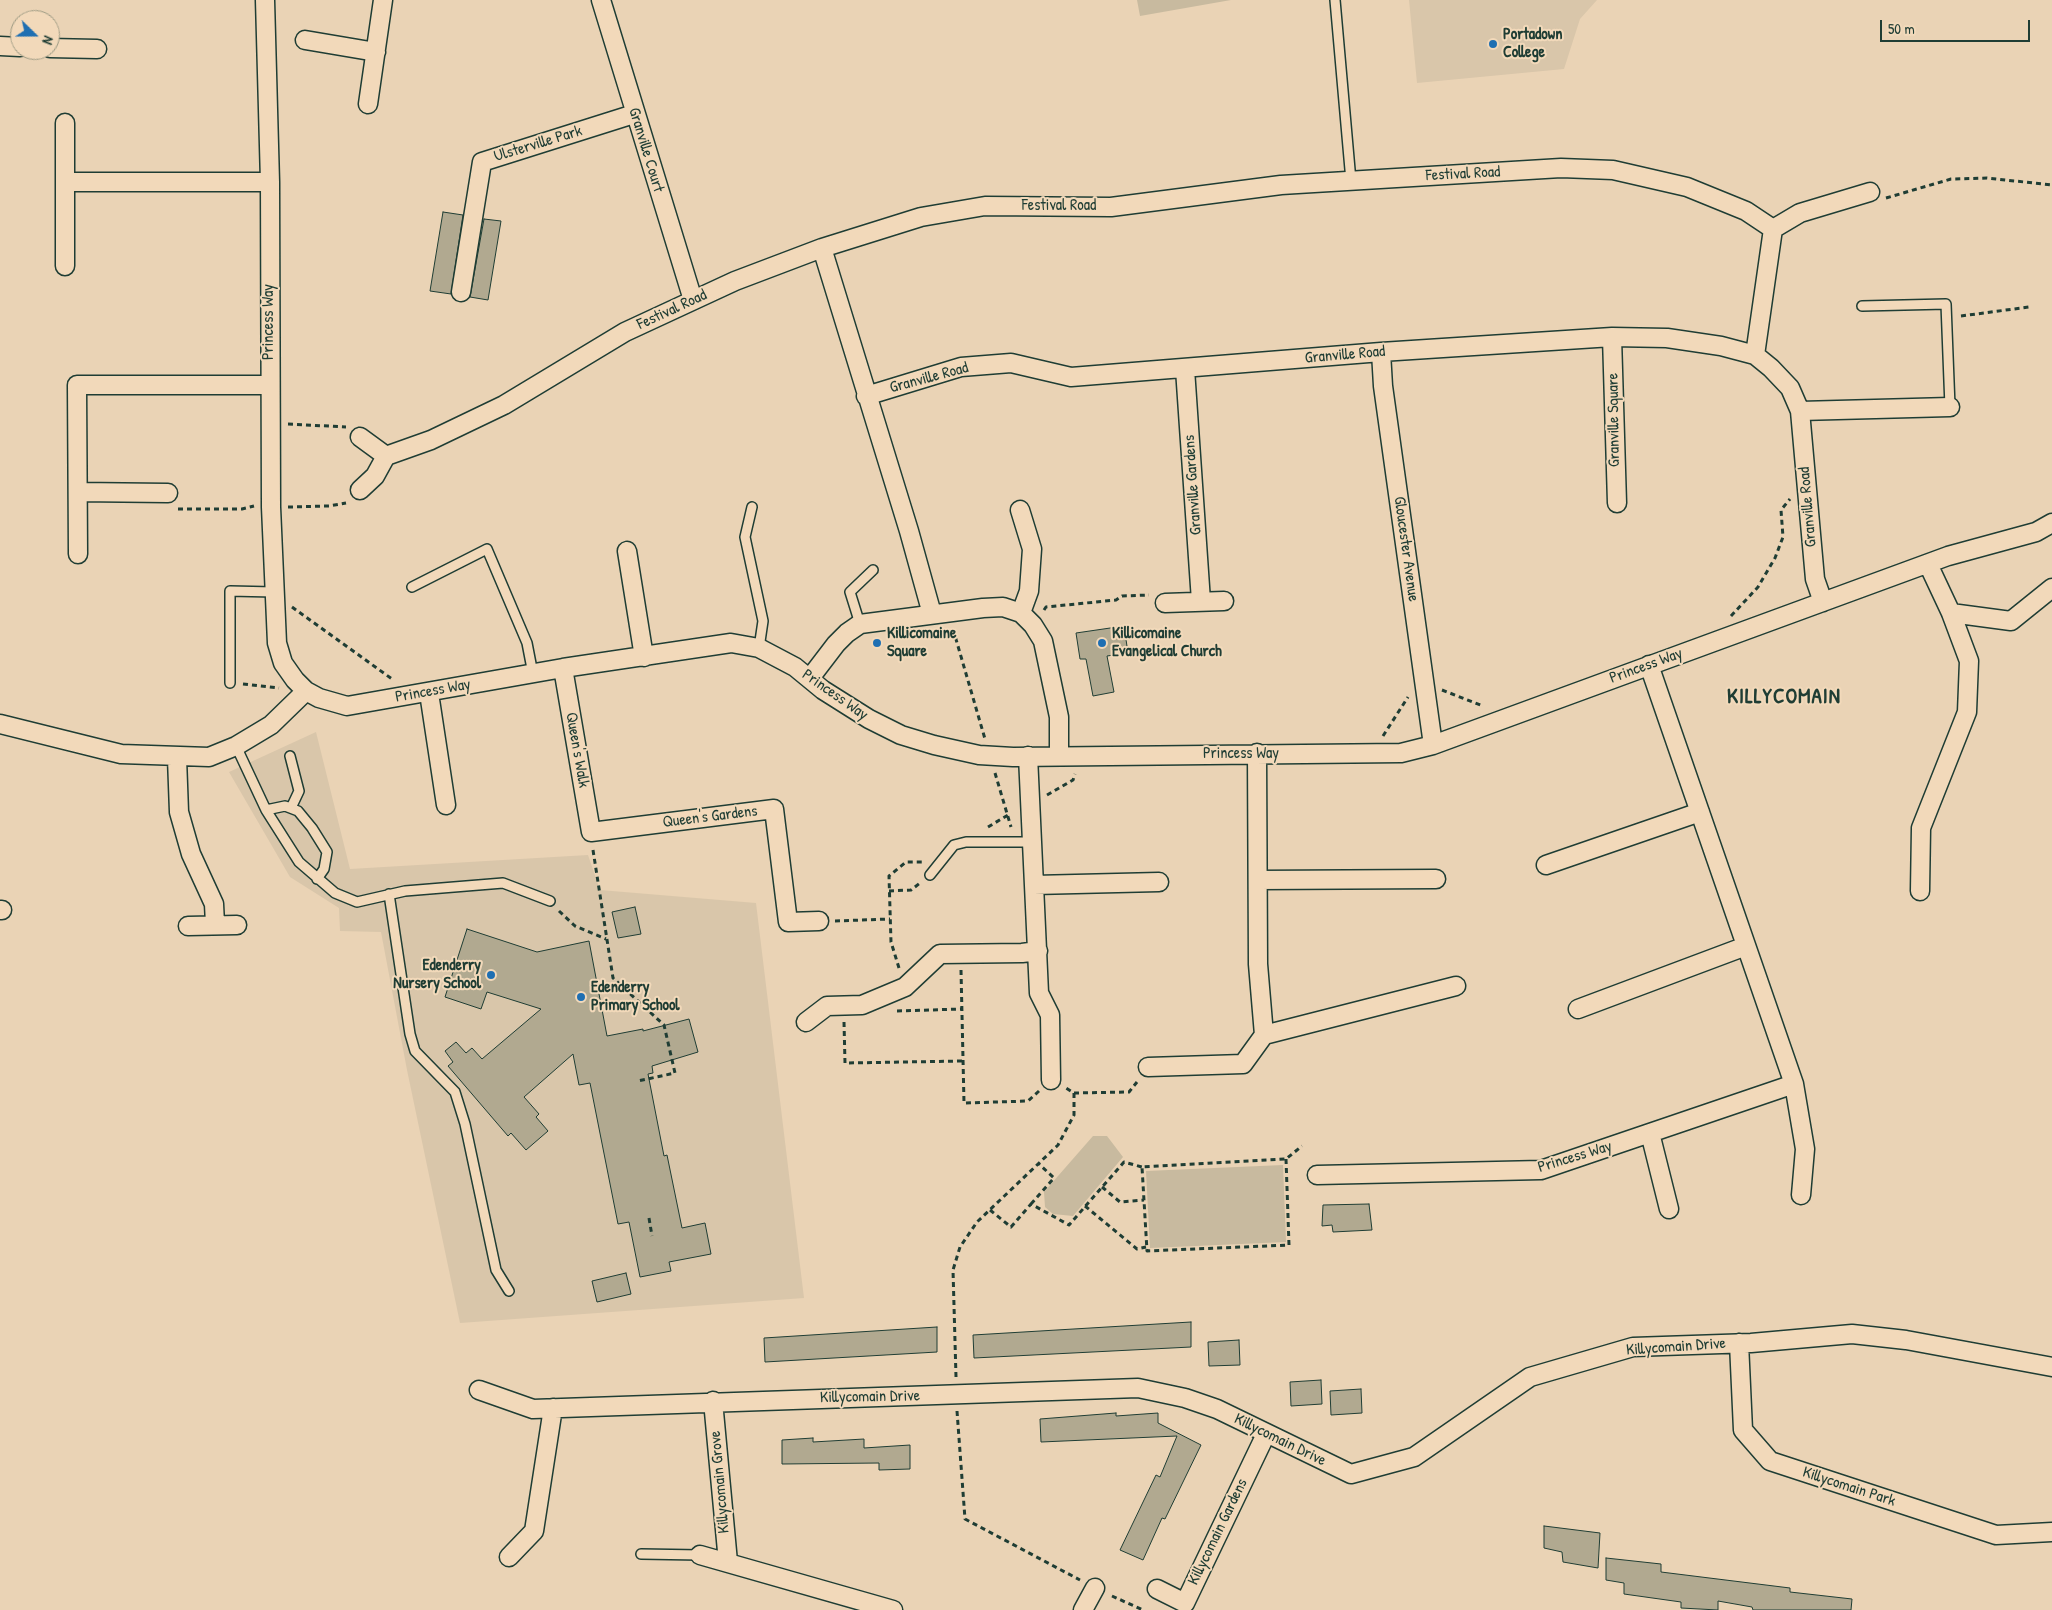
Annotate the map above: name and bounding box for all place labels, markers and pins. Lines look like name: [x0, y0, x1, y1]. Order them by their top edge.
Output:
place label: Portadown College: [1503, 25, 1562, 63]
marker: Portadown College: [1487, 38, 1499, 50]
place label: Killicomaine Square: [887, 624, 956, 662]
place label: Killicomaine Evangelical Church: [1112, 624, 1222, 662]
marker: Killicomaine Square: [871, 637, 883, 649]
marker: Killicomaine Evangelical Church: [1096, 637, 1108, 649]
place label: Edenderry Nursery School: [393, 956, 481, 994]
marker: Edenderry Nursery School: [485, 969, 497, 981]
place label: Edenderry Primary School: [591, 978, 680, 1016]
marker: Edenderry Primary School: [575, 991, 587, 1003]

